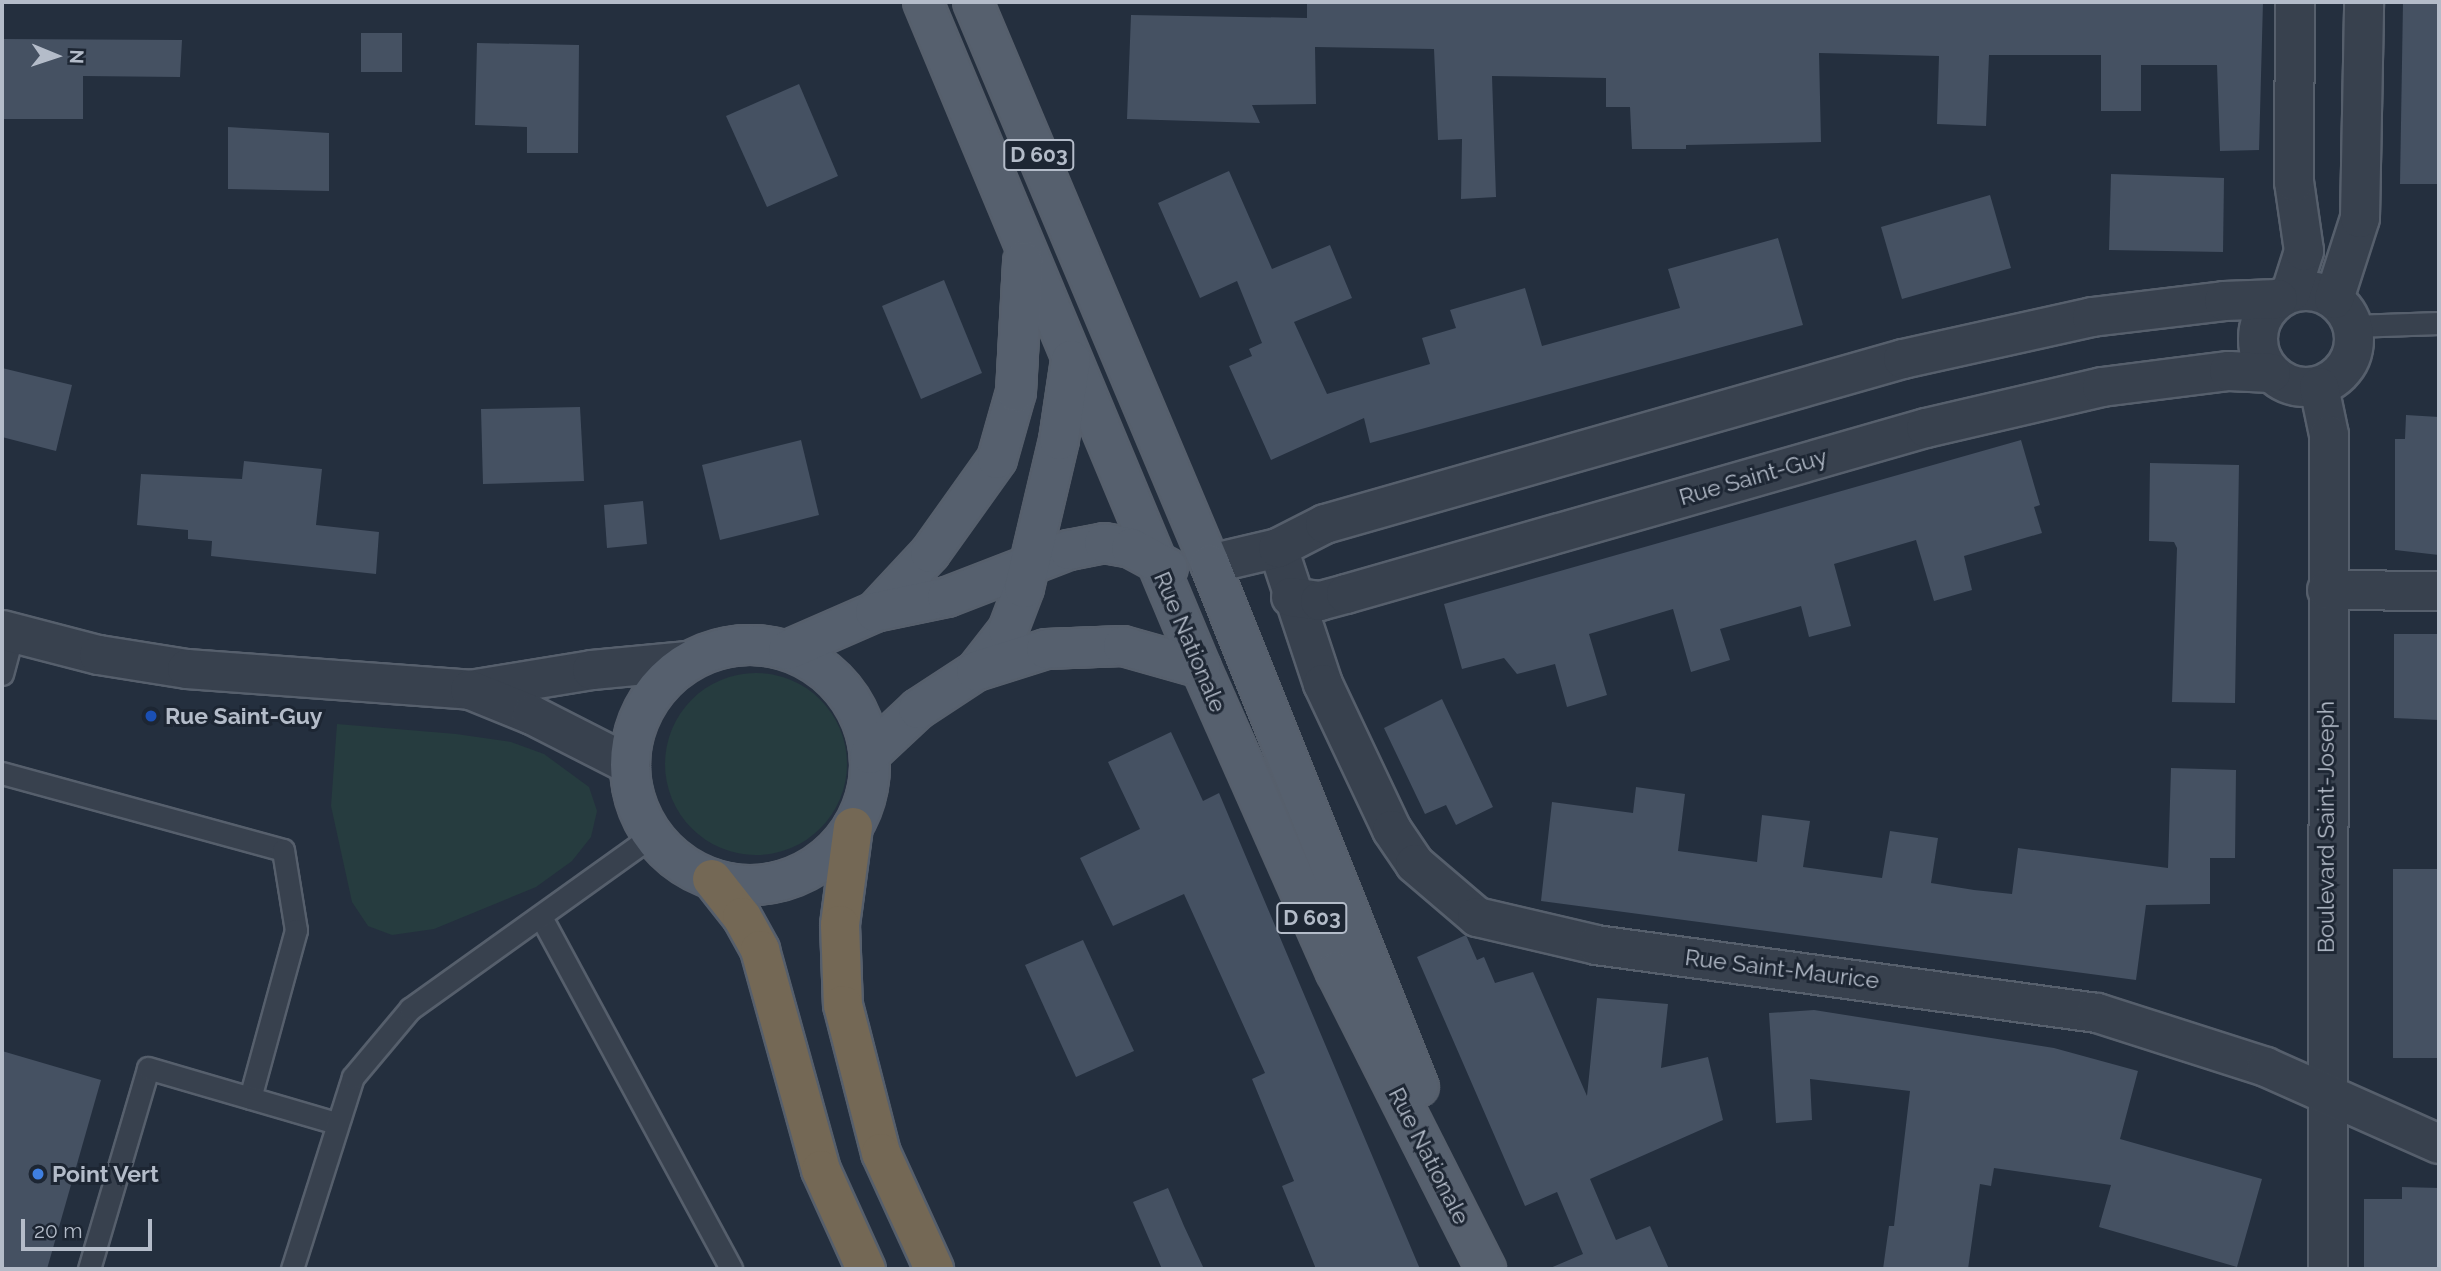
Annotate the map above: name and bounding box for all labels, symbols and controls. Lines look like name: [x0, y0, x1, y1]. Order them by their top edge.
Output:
north arrow: [21, 21, 91, 91]
text: N: [66, 49, 88, 64]
road number: D 603: [1002, 138, 1076, 172]
street label: Rue Saint-Guy: [1676, 443, 1830, 511]
street label: Rue Nationale: [1148, 568, 1232, 716]
street label: Boulevard Saint-Joseph: [2312, 701, 2340, 953]
place label: Rue Saint-Guy: [165, 702, 322, 730]
marker: Rue Saint-Guy: [143, 708, 159, 724]
road number: D 603: [1275, 900, 1349, 936]
street label: Rue Saint-Maurice: [1683, 943, 1881, 995]
street label: Rue Nationale: [1383, 1083, 1475, 1229]
place label: Point Vert: [52, 1160, 160, 1188]
marker: Point Vert: [30, 1166, 46, 1182]
scale bar: [24, 1204, 156, 1248]
text: 20 m: [34, 1218, 82, 1243]

